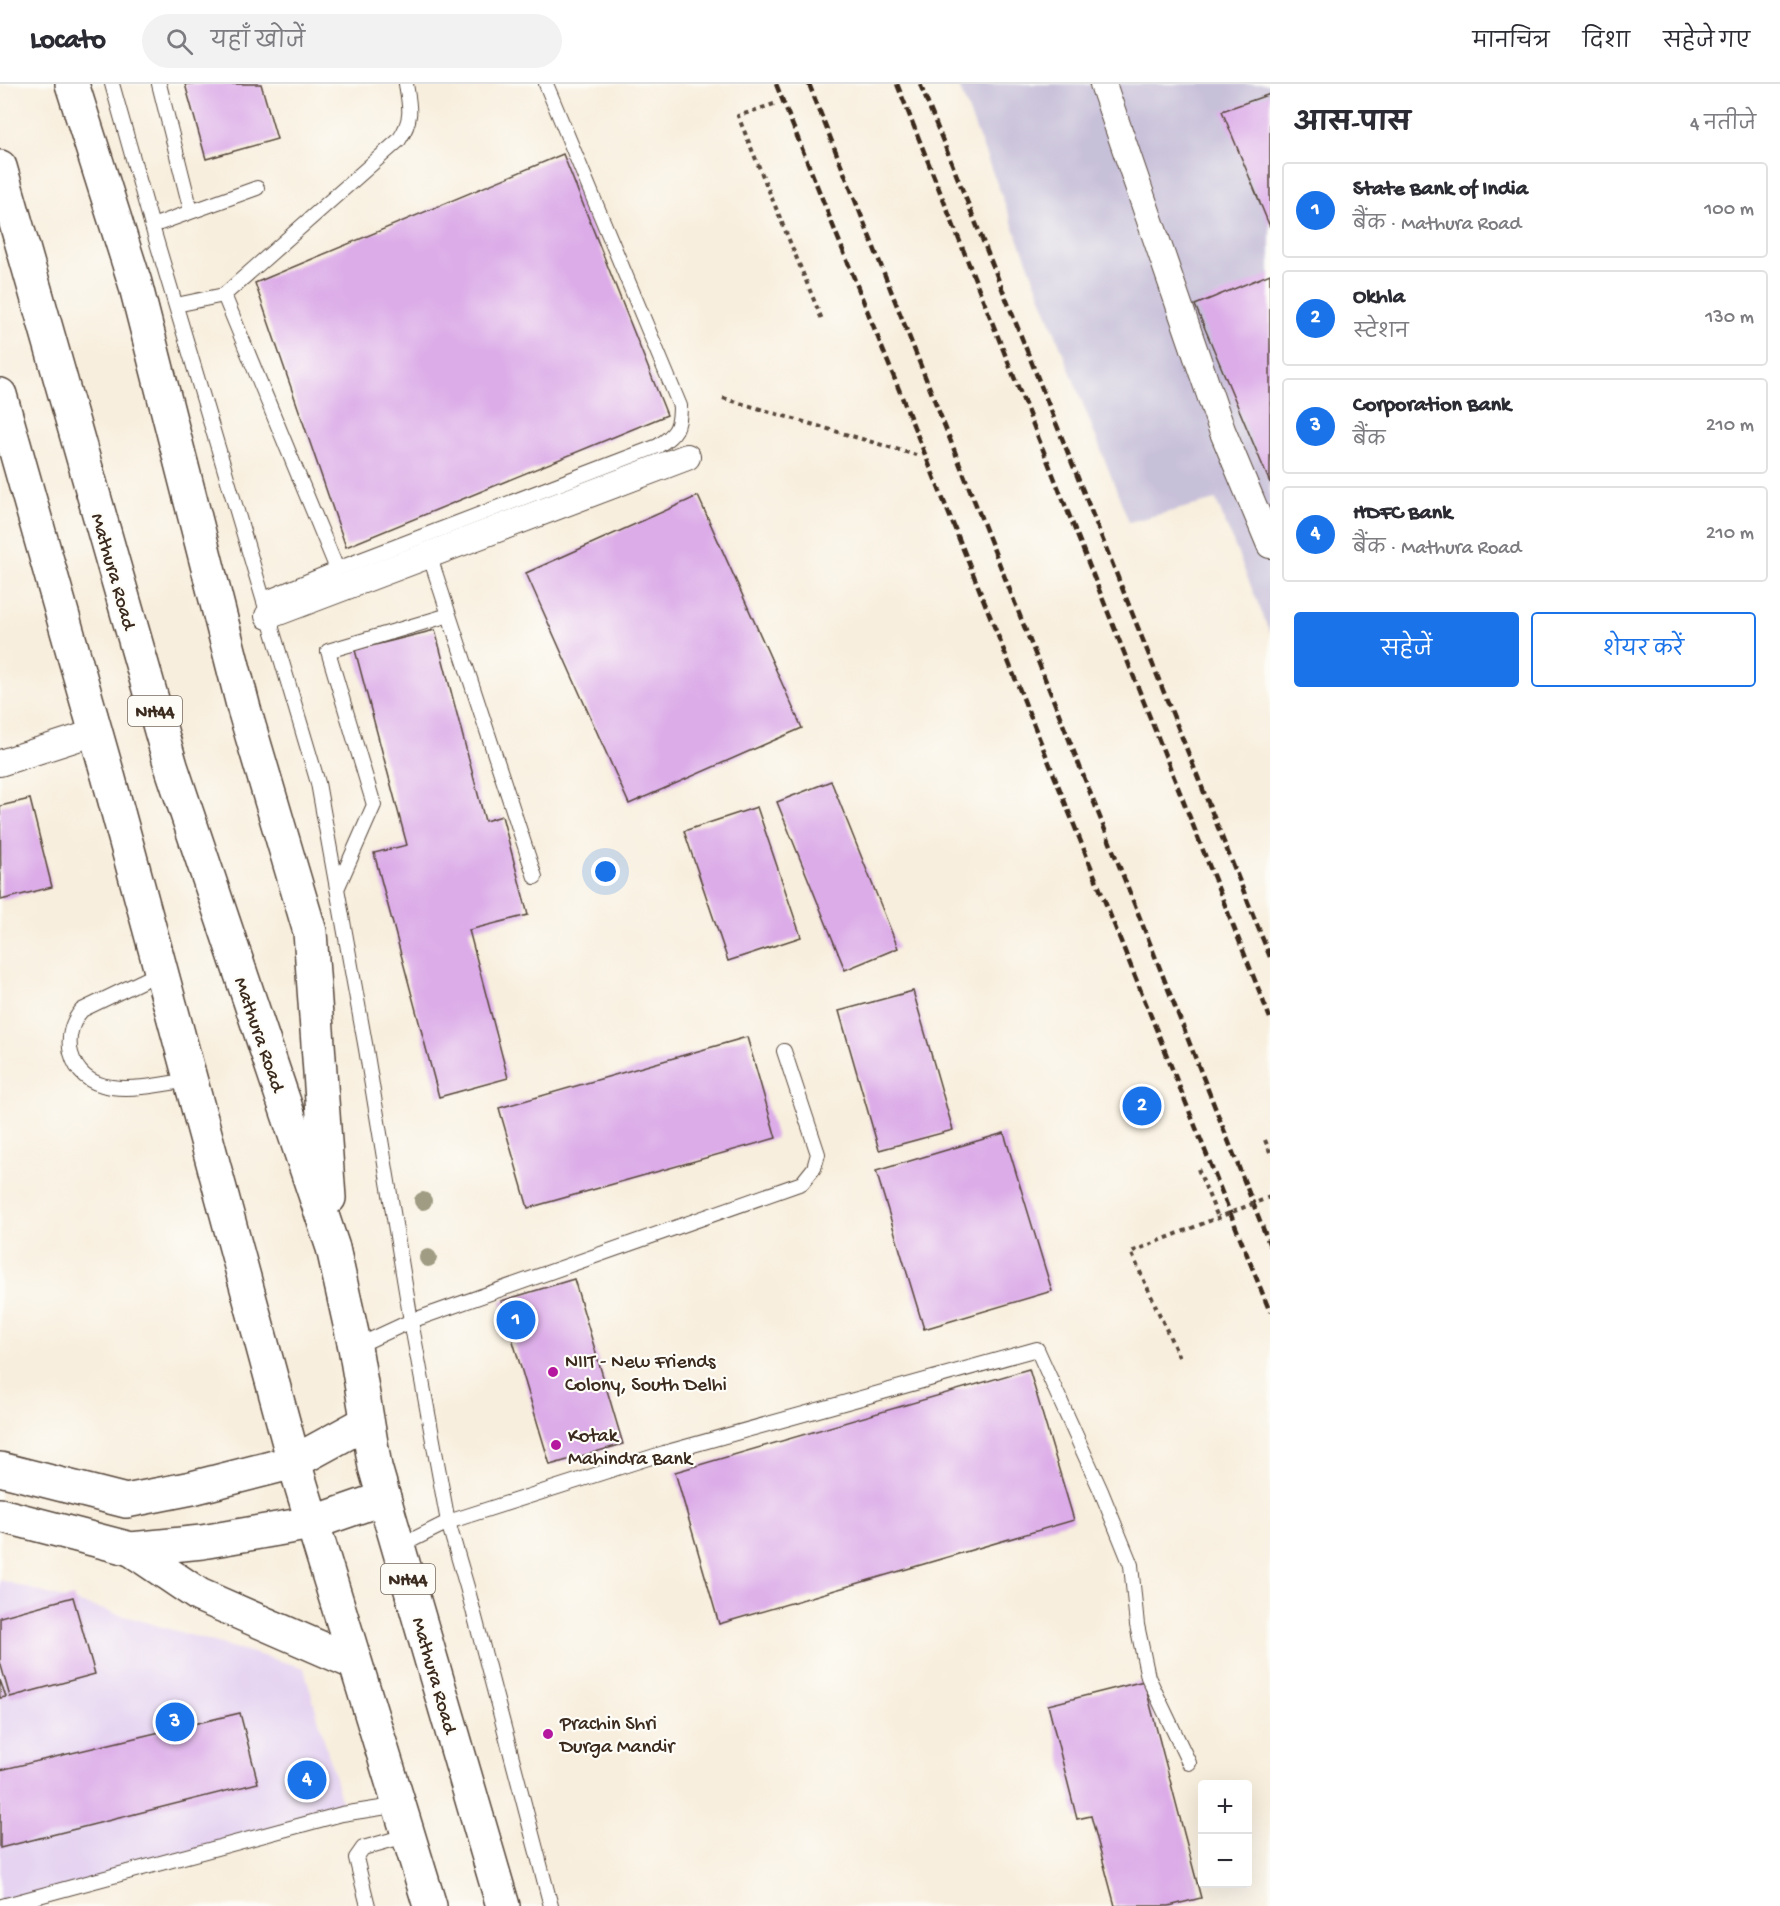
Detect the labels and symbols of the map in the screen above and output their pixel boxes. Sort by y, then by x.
street label: Mathura Road [84,511,140,635]
road number: NH44 [128,696,182,726]
your location [591,857,620,886]
street label: Mathura Road [227,975,289,1098]
pin: 2 [1122,1084,1162,1128]
pin: 1 [496,1298,536,1342]
place label: NIIT - New Friends Colony, South Delhi [565,1352,727,1398]
marker: NIIT - New Friends Colony, South Delhi [546,1365,560,1379]
place label: Kotak Mahindra Bank [568,1426,694,1472]
marker: Kotak Mahindra Bank [549,1438,563,1452]
road number: NH44 [381,1564,435,1594]
street label: Mathura Road [405,1615,461,1739]
pin: 3 [156,1700,195,1744]
place label: Prachin Shri Durga Mandir [558,1714,676,1760]
marker: Prachin Shri Durga Mandir [541,1727,555,1741]
pin: 4 [288,1758,326,1802]

